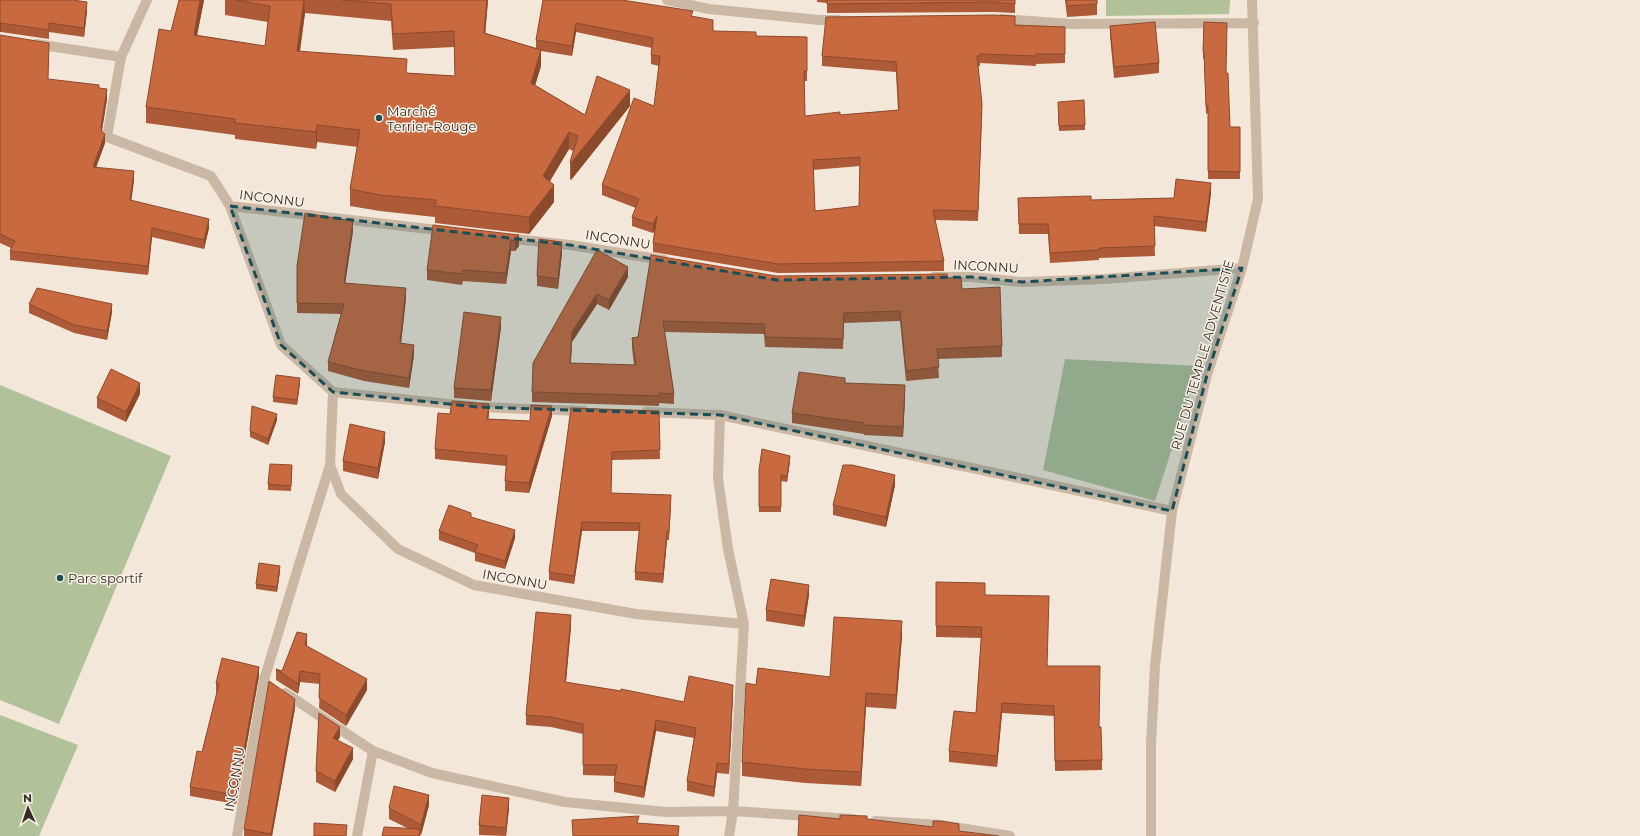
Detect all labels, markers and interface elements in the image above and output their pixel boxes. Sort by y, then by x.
place label: Marché Terrier-Rouge [387,103,476,134]
marker: Marché Terrier-Rouge [374,113,384,123]
street label: INCONNU [238,186,306,210]
street label: INCONNU [584,226,652,252]
street label: INCONNU [953,256,1019,276]
street label: RUE DU TEMPLE ADVENTISTE [1167,258,1237,452]
street label: INCONNU [481,565,549,593]
place label: Parc sportif [68,570,143,586]
marker: Parc sportif [55,573,65,583]
street label: INCONNU [220,745,248,813]
north arrow [8,788,48,828]
text: N [23,791,32,805]

